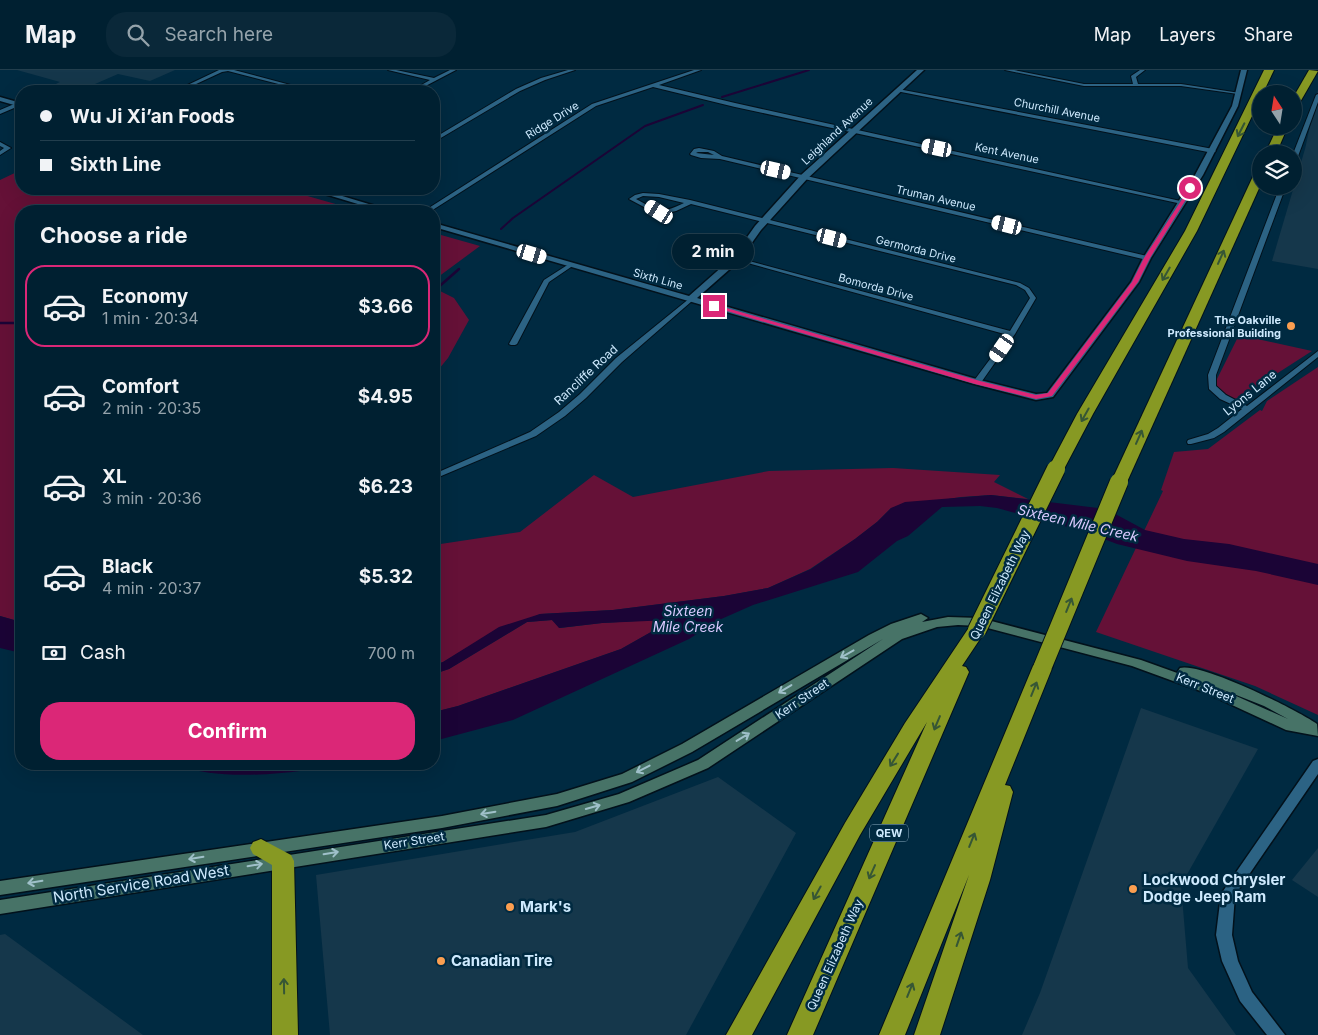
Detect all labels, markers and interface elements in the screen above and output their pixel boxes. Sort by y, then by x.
search box [106,12,456,57]
text: Map [25,20,76,49]
icon: search [124,21,152,49]
text: Search here [164,23,273,46]
text: Map [1094,24,1131,45]
text: Layers [1159,24,1216,45]
text: Share [1244,24,1293,45]
north arrow [1252,85,1302,135]
map controls [1252,85,1302,195]
street label: Leighland Avenue [798,94,876,168]
street label: Churchill Avenue [1013,95,1101,125]
street label: Ridge Drive [523,98,581,142]
text: Wu Ji Xi’an Foods [70,105,235,128]
one-way arrow [1236,122,1245,137]
car [920,138,953,158]
street label: Kent Avenue [974,139,1040,167]
button: layers [1252,145,1302,195]
text: Sixth Line [70,153,161,176]
car [759,159,792,181]
route start [1179,177,1201,199]
street label: Truman Avenue [895,182,977,214]
car [642,198,675,226]
car [990,214,1023,236]
text: Choose a ride [40,222,188,248]
car [815,227,848,249]
street label: Germorda Drive [874,232,958,266]
callout: 2 min [673,234,755,268]
text: 2 min [692,241,734,261]
car [515,242,548,266]
one-way arrow [1216,250,1226,265]
street label: Sixth Line [632,265,684,293]
one-way arrow [1160,266,1170,280]
street label: Bomorda Drive [837,270,915,304]
icon: car [42,284,87,329]
text: Economy [102,285,188,308]
text: $3.66 [358,295,413,318]
route end [703,295,725,317]
text: 1 min · 20:34 [102,308,199,328]
place label: The Oakville Professional Building [1168,313,1281,340]
marker: The Oakville Professional Building [1285,320,1297,332]
car [987,331,1016,365]
street label: Rancliffe Road [551,341,621,408]
street label: Lyons Lane [1220,367,1279,419]
icon: car [42,374,87,419]
text: Comfort [102,375,179,398]
text: $4.95 [358,385,413,408]
text: 2 min · 20:35 [102,398,201,418]
one-way arrow [1079,407,1089,421]
one-way arrow [1135,430,1145,445]
icon: car [42,464,87,509]
text: XL [102,465,127,488]
text: $6.23 [358,475,413,498]
text: 3 min · 20:36 [102,488,202,508]
water label: Sixteen Mile Creek [1016,500,1141,545]
street label: Queen Elizabeth Way [966,527,1033,642]
icon: car [42,554,87,599]
text: Black [102,555,153,578]
text: $5.32 [359,565,413,588]
text: 4 min · 20:37 [102,578,201,598]
one-way arrow [1064,598,1074,613]
water label: Sixteen Mile Creek [653,602,724,635]
icon: cash [40,639,68,667]
text: Cash [80,641,126,664]
text: 700 m [367,643,415,663]
one-way arrow [840,649,854,659]
street label: Kerr Street [1174,669,1236,706]
street label: Kerr Street [772,675,831,722]
one-way arrow [1030,682,1039,698]
one-way arrow [779,685,793,695]
button: Confirm [40,702,415,760]
one-way arrow [931,715,941,730]
one-way arrow [736,731,750,741]
one-way arrow [889,752,899,766]
one-way arrow [636,765,651,775]
one-way arrow [585,802,601,812]
one-way arrow [480,809,496,819]
road number: QEW [870,824,908,841]
street label: Kerr Street [383,828,445,853]
one-way arrow [968,833,978,848]
one-way arrow [323,848,339,858]
one-way arrow [188,853,204,863]
street label: North Service Road West [52,860,230,907]
one-way arrow [247,860,263,870]
one-way arrow [867,864,876,879]
place label: Lockwood Chrysler Dodge Jeep Ram [1143,870,1285,906]
one-way arrow [27,878,43,888]
marker: Lockwood Chrysler Dodge Jeep Ram [1127,883,1139,895]
one-way arrow [812,885,822,900]
place label: Mark's [520,897,571,916]
street label: Queen Elizabeth Way [803,897,866,1013]
marker: Mark's [504,901,516,913]
one-way arrow [955,932,964,947]
place label: Canadian Tire [451,951,553,970]
marker: Canadian Tire [435,955,447,967]
one-way arrow [280,979,289,995]
one-way arrow [906,983,916,998]

